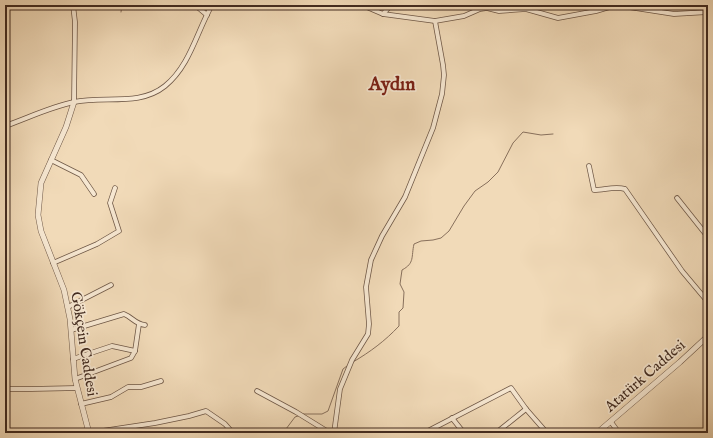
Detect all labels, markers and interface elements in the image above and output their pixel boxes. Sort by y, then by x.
district label: Aydın [368,73,415,97]
street label: Gökçein Caddesi [66,290,102,398]
street label: Atatürk Caddesi [600,336,689,417]

